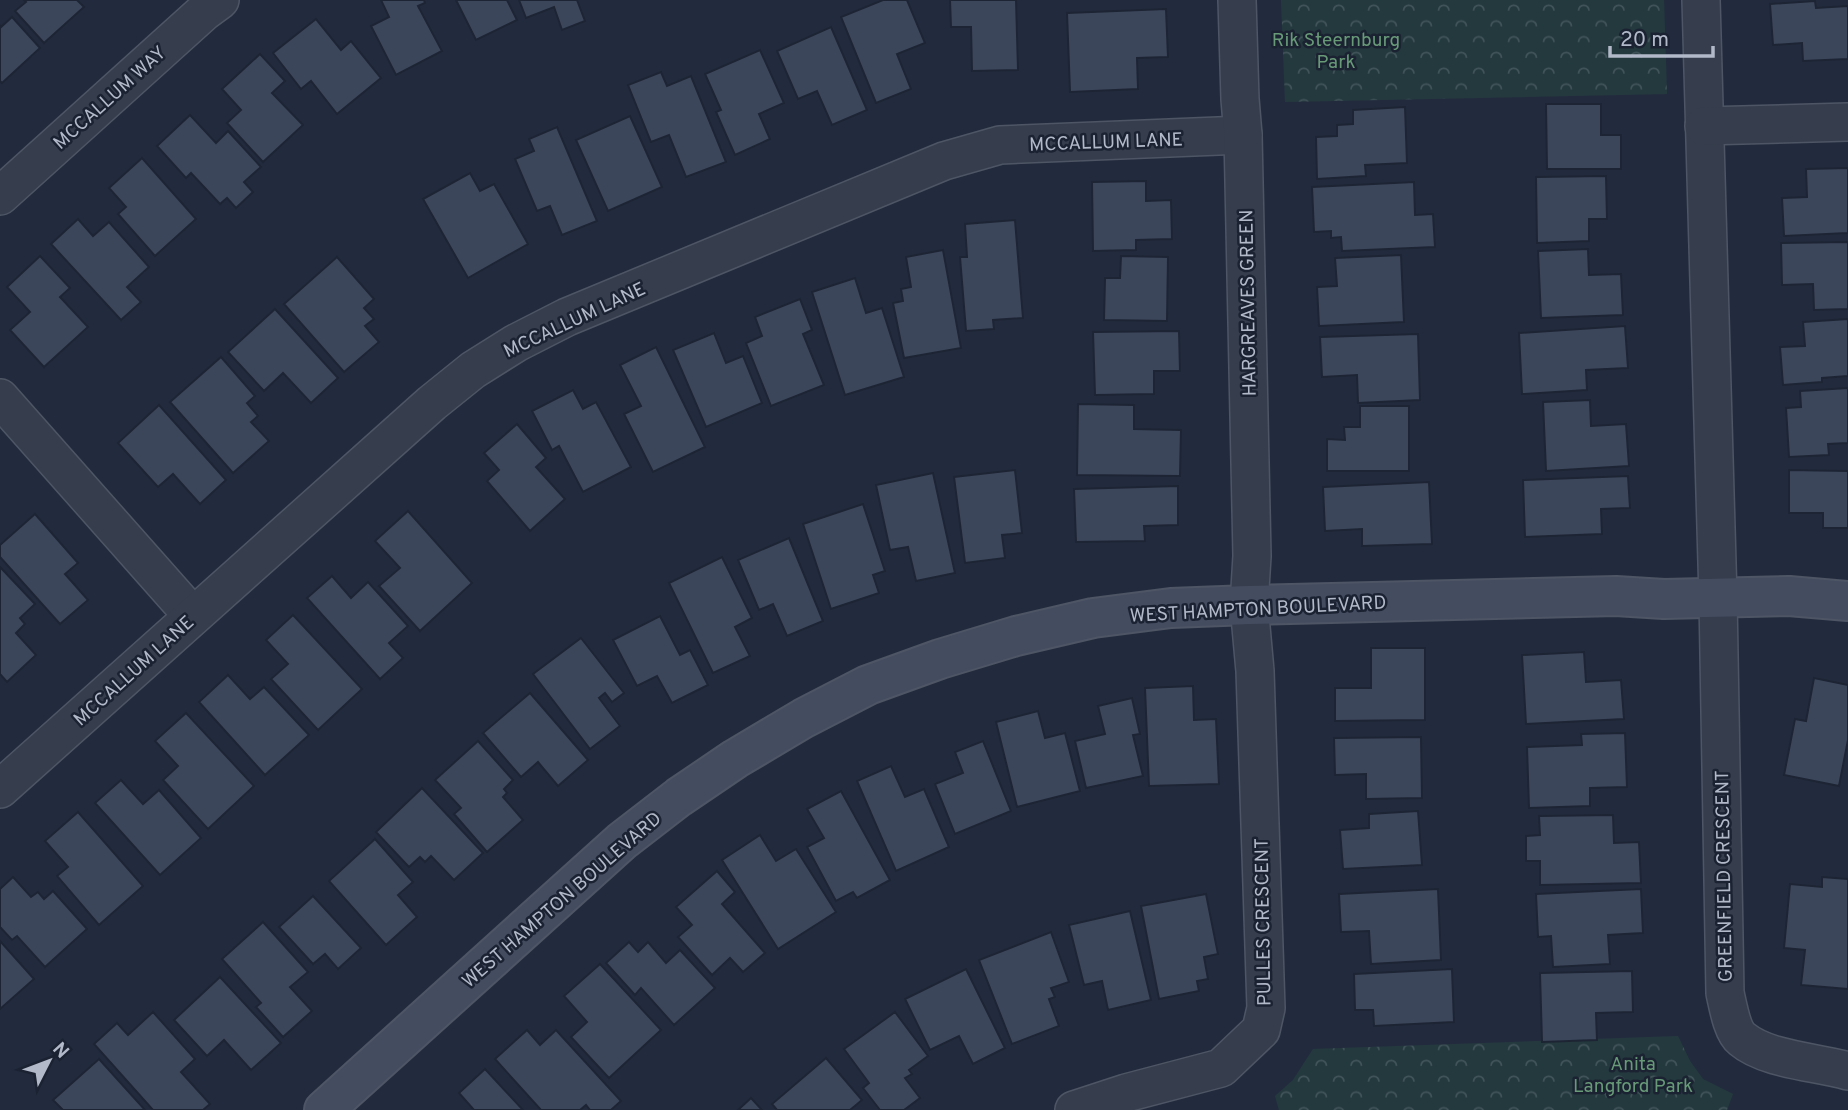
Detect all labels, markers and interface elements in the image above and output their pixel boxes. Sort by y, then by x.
scale bar [1610,14,1713,58]
text: 20 m [1620,27,1669,54]
park label: Rik Steernburg Park [1272,29,1400,75]
street label: MCCALLUM WAY [49,41,172,156]
street label: MCCALLUM LANE [1029,128,1183,158]
street label: HARGREAVES GREEN [1235,209,1263,397]
street label: MCCALLUM LANE [500,277,650,364]
street label: WEST HAMPTON BOULEVARD [1129,591,1387,629]
street label: MCCALLUM LANE [69,611,200,732]
street label: GREENFIELD CRESCENT [1711,770,1739,982]
street label: WEST HAMPTON BOULEVARD [457,807,667,994]
street label: PULLES CRESCENT [1251,838,1277,1006]
north arrow [14,1026,84,1096]
text: N [47,1038,74,1064]
park label: Anita Langford Park [1573,1053,1693,1099]

